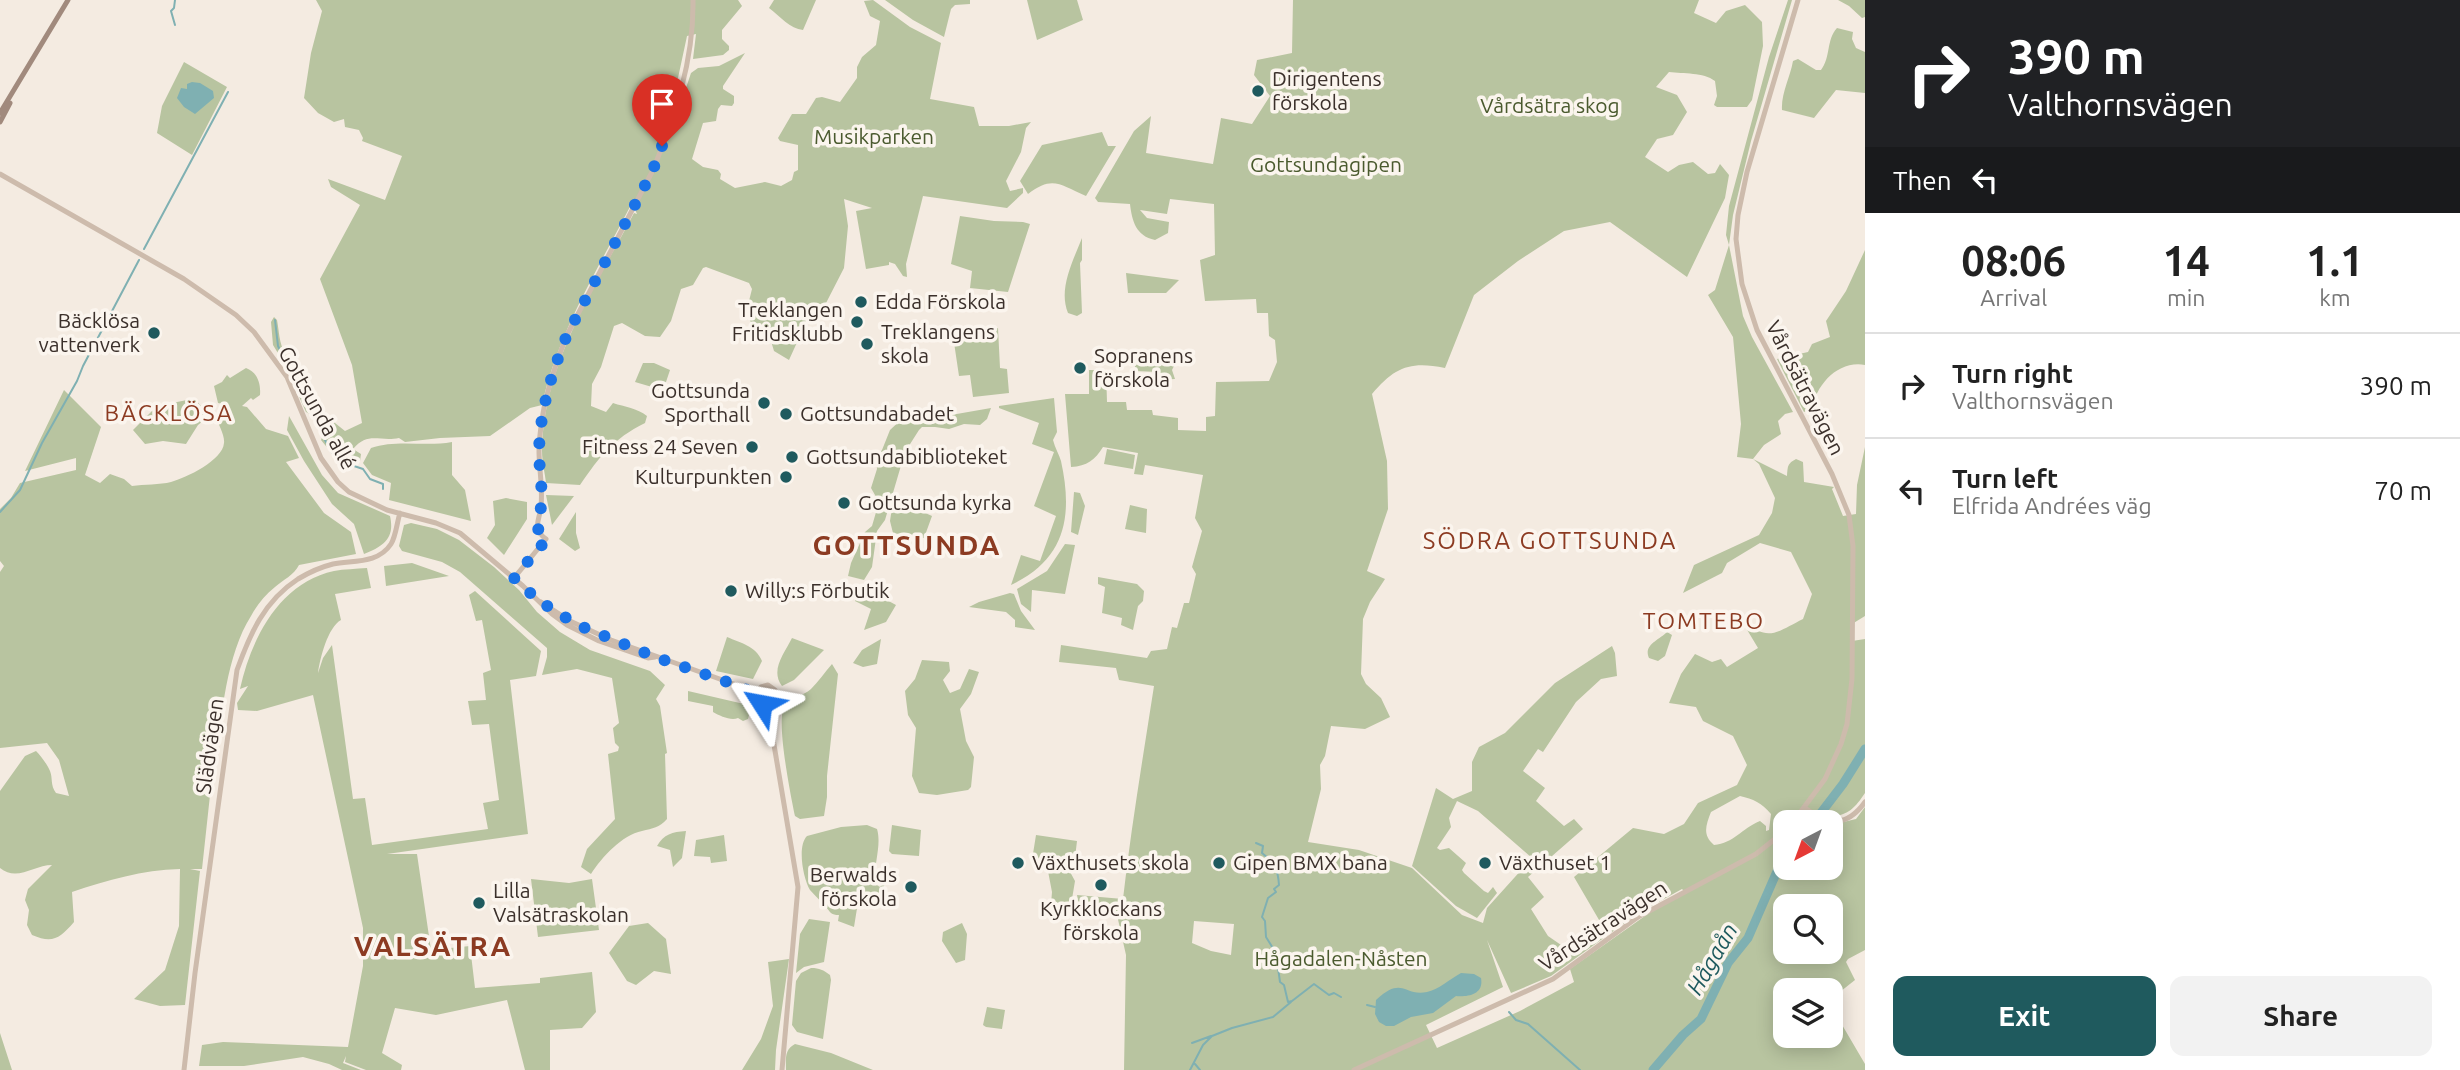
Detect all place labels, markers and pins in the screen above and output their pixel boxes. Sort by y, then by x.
place label: Dirigentens förskola [1272,66,1382,114]
pin [632,74,692,146]
marker: Dirigentens förskola [1250,83,1266,99]
place label: Edda Förskola [875,289,1006,313]
marker: Edda Förskola [853,294,869,310]
place label: Treklangen Fritidsklubb [732,297,843,345]
place label: Bäcklösa vattenverk [39,308,140,356]
marker: Treklangen Fritidsklubb [849,314,865,330]
place label: Treklangens skola [881,319,995,367]
marker: Bäcklösa vattenverk [146,325,162,341]
marker: Treklangens skola [859,336,875,352]
place label: Sopranens förskola [1094,343,1193,391]
marker: Sopranens förskola [1072,360,1088,376]
place label: Gottsunda Sporthall [651,378,750,426]
marker: Gottsunda Sporthall [756,395,772,411]
place label: Gottsundabadet [800,401,954,425]
marker: Gottsundabadet [778,406,794,422]
place label: Fitness 24 Seven [582,434,738,458]
marker: Fitness 24 Seven [744,439,760,455]
place label: Gottsundabiblioteket [806,444,1007,468]
marker: Gottsundabiblioteket [784,449,800,465]
place label: Kulturpunkten [635,464,772,488]
marker: Kulturpunkten [778,469,794,485]
place label: Gottsunda kyrka [858,490,1012,514]
marker: Gottsunda kyrka [836,495,852,511]
place label: Willy:s Förbutik [745,578,890,602]
marker: Willy:s Förbutik [723,583,739,599]
place label: Växthusets skola [1032,850,1189,874]
place label: Gipen BMX bana [1233,850,1388,874]
place label: Växthuset 1 [1499,850,1611,874]
marker: Växthusets skola [1010,855,1026,871]
marker: Gipen BMX bana [1211,855,1227,871]
marker: Växthuset 1 [1477,855,1493,871]
place label: Berwalds förskola [810,862,897,910]
marker: Kyrkklockans förskola [1093,877,1109,893]
place label: Lilla Valsätraskolan [493,878,629,926]
marker: Berwalds förskola [903,879,919,895]
marker: Lilla Valsätraskolan [471,895,487,911]
place label: Kyrkklockans förskola [1040,896,1162,944]

